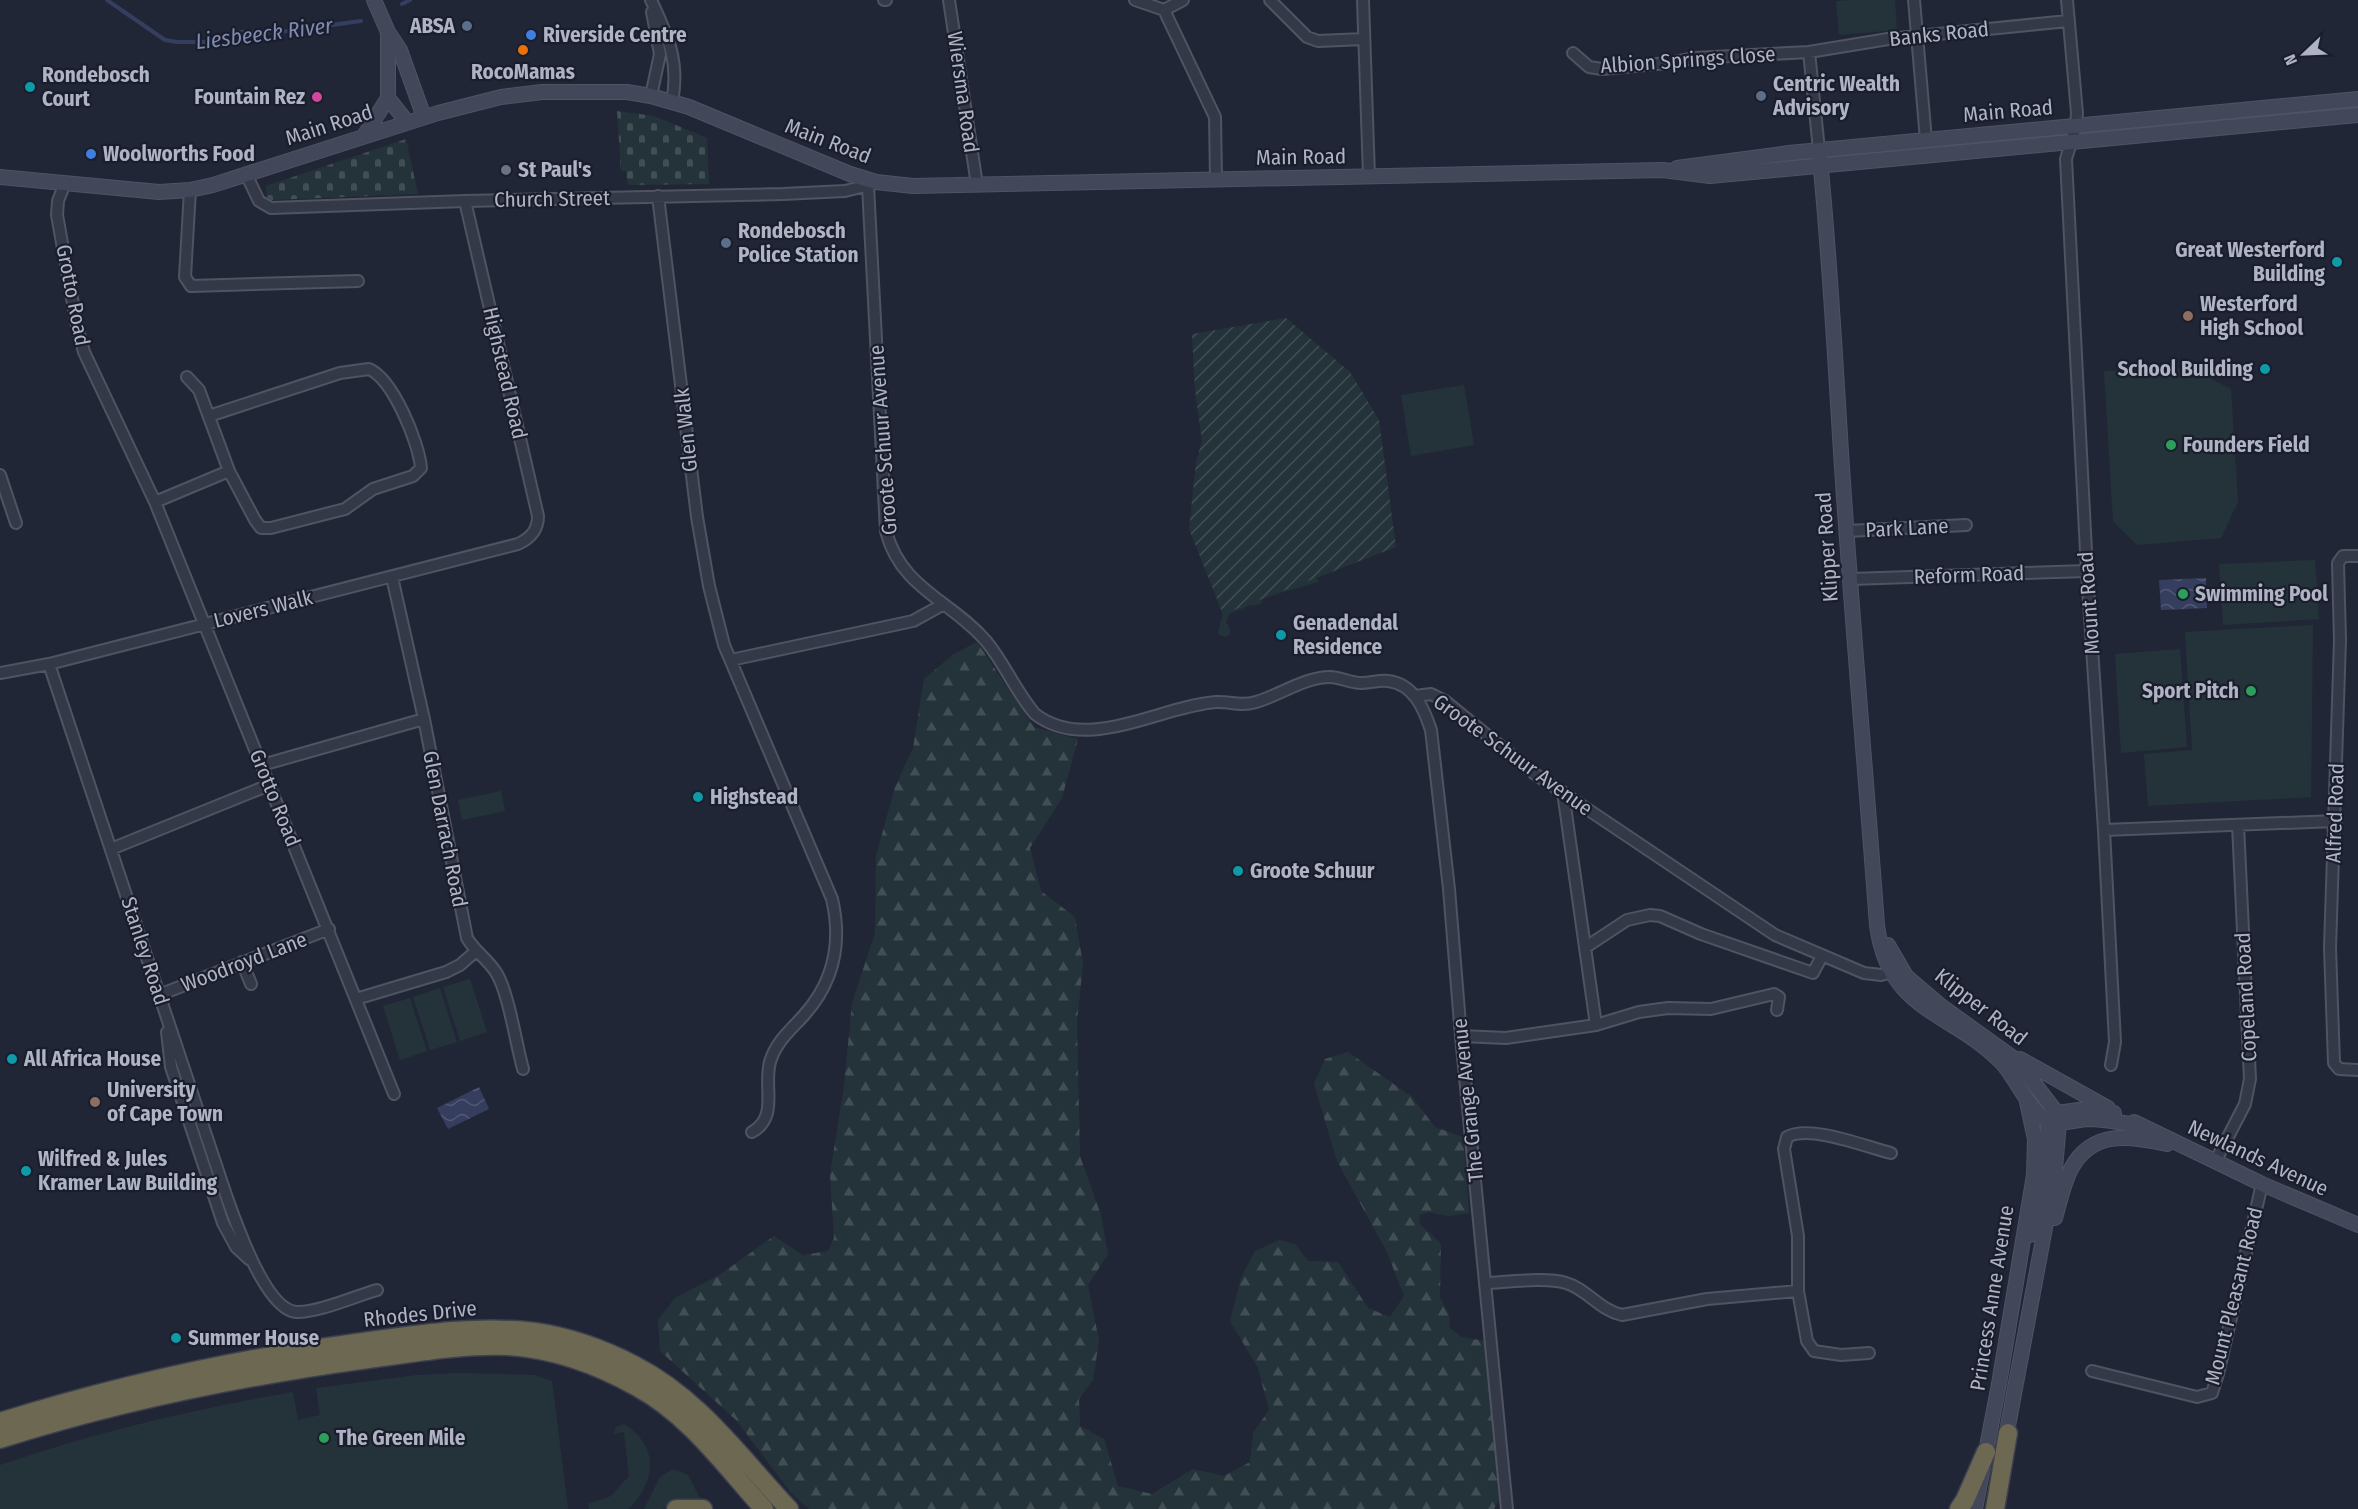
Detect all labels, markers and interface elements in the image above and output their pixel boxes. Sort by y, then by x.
water label: Liesbeeck River [194,12,335,55]
place label: ABSA [409,13,456,39]
street label: Banks Road [1888,16,1990,52]
marker: ABSA [460,19,474,33]
place label: Riverside Centre [543,22,687,48]
north arrow [2274,24,2334,84]
marker: Riverside Centre [524,28,538,42]
street label: Wiersma Road [942,30,984,154]
street label: Albion Springs Close [1600,41,1776,79]
marker: RocoMamas [516,43,530,57]
text: N [2280,52,2301,68]
place label: RocoMamas [471,59,575,85]
place label: Rondebosch Court [42,62,150,112]
place label: Centric Wealth Advisory [1772,71,1900,121]
marker: Rondebosch Court [23,80,37,94]
place label: Fountain Rez [194,84,305,110]
marker: Centric Wealth Advisory [1754,89,1768,103]
marker: Fountain Rez [310,90,324,104]
street label: Main Road [1962,94,2054,128]
street label: Main Road [282,99,376,151]
street label: Main Road [781,113,875,169]
place label: Woolworths Food [103,141,255,167]
street label: Main Road [1256,143,1346,171]
marker: Woolworths Food [84,147,98,161]
place label: St Paul's [518,157,592,183]
marker: St Paul's [499,163,513,177]
street label: Church Street [494,185,610,213]
place label: Rondebosch Police Station [738,218,859,268]
marker: Rondebosch Police Station [719,236,733,250]
place label: Great Westerford Building [2175,237,2326,287]
street label: Grotto Road [50,242,96,348]
marker: Great Westerford Building [2330,255,2344,269]
place label: Westerford High School [2200,291,2303,341]
street label: Highstead Road [477,304,533,442]
marker: Westerford High School [2181,309,2195,323]
street label: Groote Schuur Avenue [863,344,903,536]
place label: School Building [2117,356,2254,382]
marker: School Building [2258,362,2272,376]
street label: Glen Walk [669,386,703,473]
place label: Founders Field [2183,432,2310,458]
marker: Founders Field [2164,438,2178,452]
street label: Klipper Road [1810,491,1844,603]
street label: Park Lane [1865,513,1949,543]
street label: Mount Road [2072,551,2106,655]
street label: Reform Road [1913,560,2025,590]
place label: Swimming Pool [2195,581,2328,607]
street label: Lovers Walk [211,584,315,634]
marker: Swimming Pool [2176,587,2190,601]
place label: Genadendal Residence [1293,610,1398,660]
marker: Genadendal Residence [1274,628,1288,642]
place label: Sport Pitch [2142,678,2239,704]
marker: Sport Pitch [2244,684,2258,698]
street label: Groote Schuur Avenue [1428,688,1598,822]
street label: Grotto Road [244,745,306,851]
street label: Glen Darrach Road [417,749,473,909]
street label: Alfred Road [2320,763,2350,863]
place label: Highstead [710,784,798,810]
marker: Highstead [691,790,705,804]
place label: Groote Schuur [1250,858,1375,884]
marker: Groote Schuur [1231,864,1245,878]
street label: Stanley Road [115,894,175,1008]
street label: Woodroyd Lane [177,926,311,998]
street label: Copeland Road [2230,932,2262,1062]
street label: Klipper Road [1929,963,2033,1051]
street label: The Grange Avenue [1446,1017,1490,1183]
place label: All Africa House [23,1046,161,1072]
marker: All Africa House [5,1052,19,1066]
place label: University of Cape Town [107,1077,223,1127]
marker: University of Cape Town [88,1095,102,1109]
street label: Newlands Avenue [2184,1114,2332,1202]
place label: Wilfred & Jules Kramer Law Building [38,1146,218,1196]
marker: Wilfred & Jules Kramer Law Building [19,1164,33,1178]
street label: Princess Anne Avenue [1964,1203,2020,1393]
street label: Mount Pleasant Road [2199,1205,2269,1387]
street label: Rhodes Drive [362,1295,478,1333]
place label: Summer House [188,1325,319,1351]
marker: Summer House [169,1331,183,1345]
place label: The Green Mile [336,1425,466,1451]
marker: The Green Mile [317,1431,331,1445]

